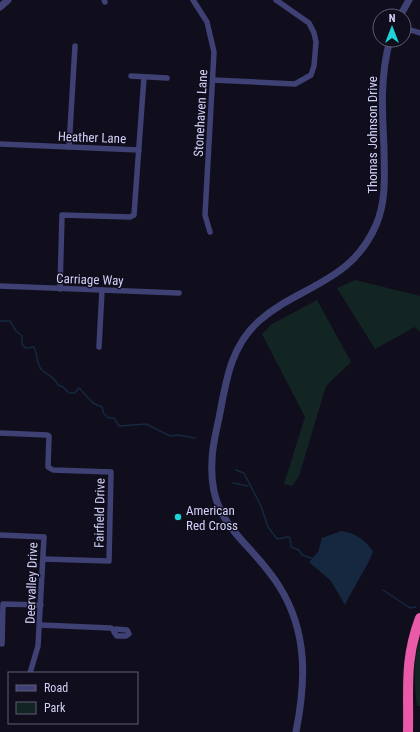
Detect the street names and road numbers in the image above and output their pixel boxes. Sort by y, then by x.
street label: Stonehaven Lane [191,69,210,157]
street label: Thomas Johnson Drive [365,76,380,194]
street label: Heather Lane [58,129,126,146]
street label: Carriage Way [56,271,125,288]
street label: Fairfield Drive [91,478,108,548]
street label: Deervalley Drive [23,542,40,624]

